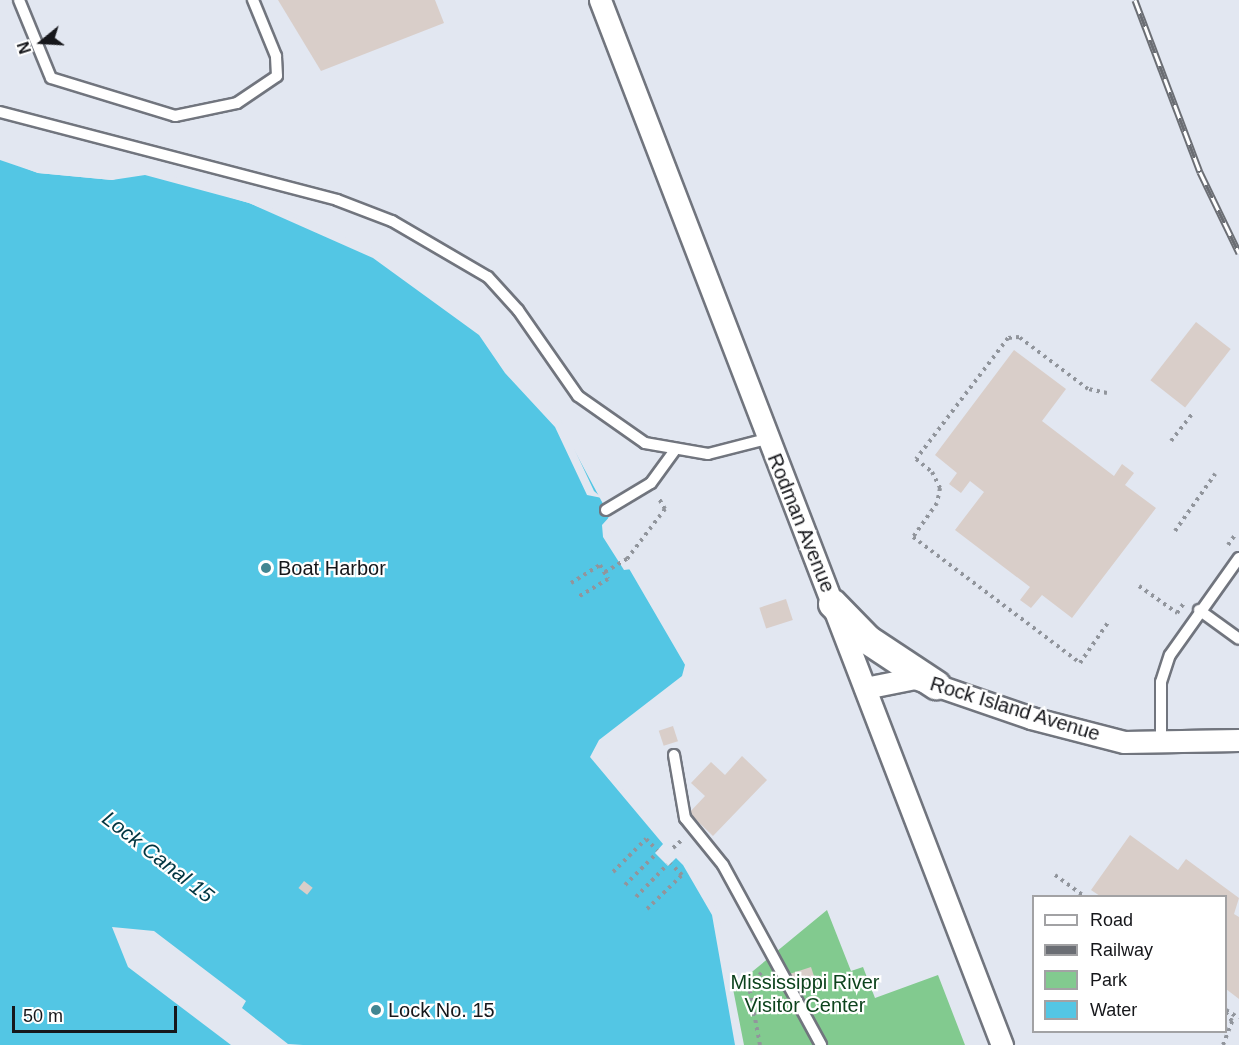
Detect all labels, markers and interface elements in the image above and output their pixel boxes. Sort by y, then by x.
north arrow [12,12,72,72]
text: N [15,40,34,56]
street label: Rodman Avenue [762,450,840,596]
place label: Boat Harbor [278,556,386,580]
marker: Boat Harbor [259,561,273,575]
street label: Rock Island Avenue [927,672,1103,746]
water label: Lock Canal 15 [97,806,219,908]
legend [1032,895,1227,1033]
text: Road [1090,910,1133,930]
text: Railway [1090,940,1153,960]
text: Park [1090,970,1127,990]
park label: Mississippi River Visitor Center [731,971,879,1018]
scale bar [15,994,180,1032]
place label: Lock No. 15 [388,998,495,1022]
text: Water [1090,1000,1137,1020]
marker: Lock No. 15 [369,1003,383,1017]
text: 50 m [23,1006,63,1026]

